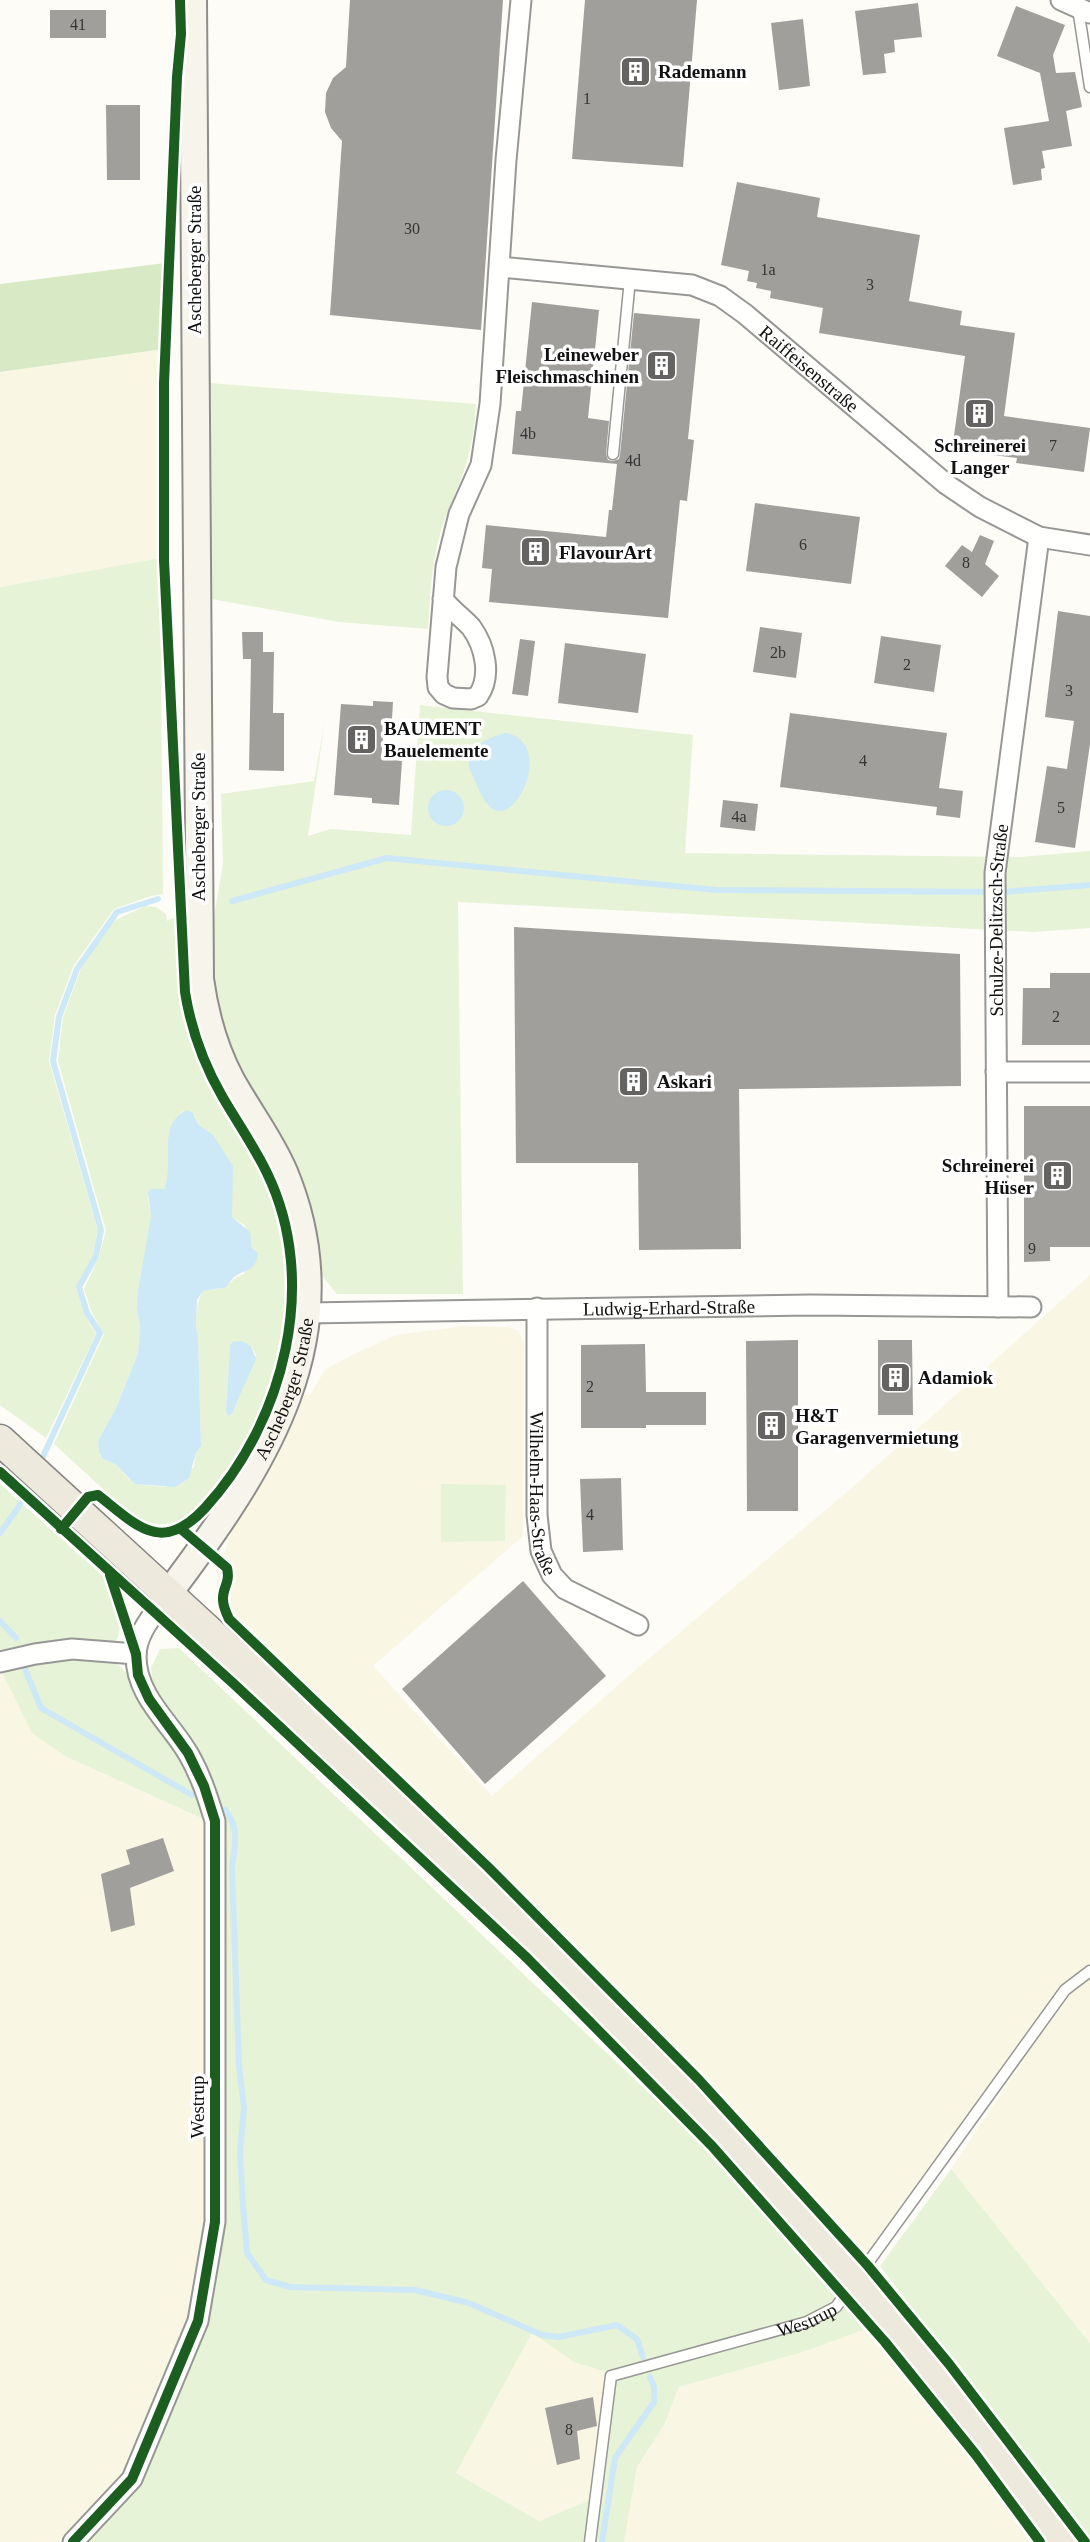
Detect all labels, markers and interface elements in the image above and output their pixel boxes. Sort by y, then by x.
house number: 41 [70,16,86,33]
building icon: Rademann [618,54,652,88]
place label: Rademann [658,61,747,82]
house number: 1 [583,90,591,107]
street label: Ascheberger Straße [184,186,205,334]
house number: 30 [404,220,420,237]
house number: 1a [760,261,776,278]
house number: 3 [866,276,874,293]
street label: Raiffeisenstraße [755,321,863,417]
place label: Leineweber Fleischmaschinen [495,344,640,387]
building icon: Leineweber Fleischmaschinen [645,348,679,382]
building icon: Schreinerei Langer [963,397,997,431]
house number: 4b [520,425,536,442]
place label: Schreinerei Langer [934,435,1026,478]
house number: 7 [1049,437,1057,454]
house number: 4d [625,452,641,469]
building icon: FlavourArt [519,535,553,569]
house number: 6 [799,536,807,553]
place label: FlavourArt [559,542,653,563]
house number: 8 [962,554,970,571]
house number: 2b [770,644,786,661]
house number: 2 [903,656,911,673]
house number: 3 [1065,682,1073,699]
place label: BAUMENT Bauelemente [384,718,488,761]
building icon: BAUMENT Bauelemente [344,722,378,756]
house number: 4 [859,752,867,769]
street label: Ascheberger Straße [188,753,209,901]
house number: 5 [1057,799,1065,816]
house number: 4a [731,808,747,825]
street label: Schulze-Delitzsch-Straße [985,823,1012,1017]
house number: 2 [1052,1008,1060,1025]
building icon: Askari [617,1064,651,1098]
place label: Askari [657,1071,712,1092]
place label: Schreinerei Hüser [942,1155,1035,1198]
building icon: Schreinerei Hüser [1040,1159,1074,1193]
house number: 9 [1028,1240,1036,1257]
street label: Ludwig-Erhard-Straße [583,1296,755,1320]
street label: Ascheberger Straße [250,1317,317,1463]
building icon: Adamiok [878,1360,912,1394]
place label: Adamiok [918,1367,993,1388]
house number: 2 [586,1378,594,1395]
place label: H&T Garagenvermietung [795,1405,959,1448]
building icon: H&T Garagenvermietung [755,1409,789,1443]
street label: Wilhelm-Haas-Straße [526,1412,561,1579]
house number: 4 [586,1506,594,1523]
street label: Westrup [187,2076,208,2138]
street label: Westrup [774,2299,840,2341]
house number: 8 [565,2421,573,2438]

